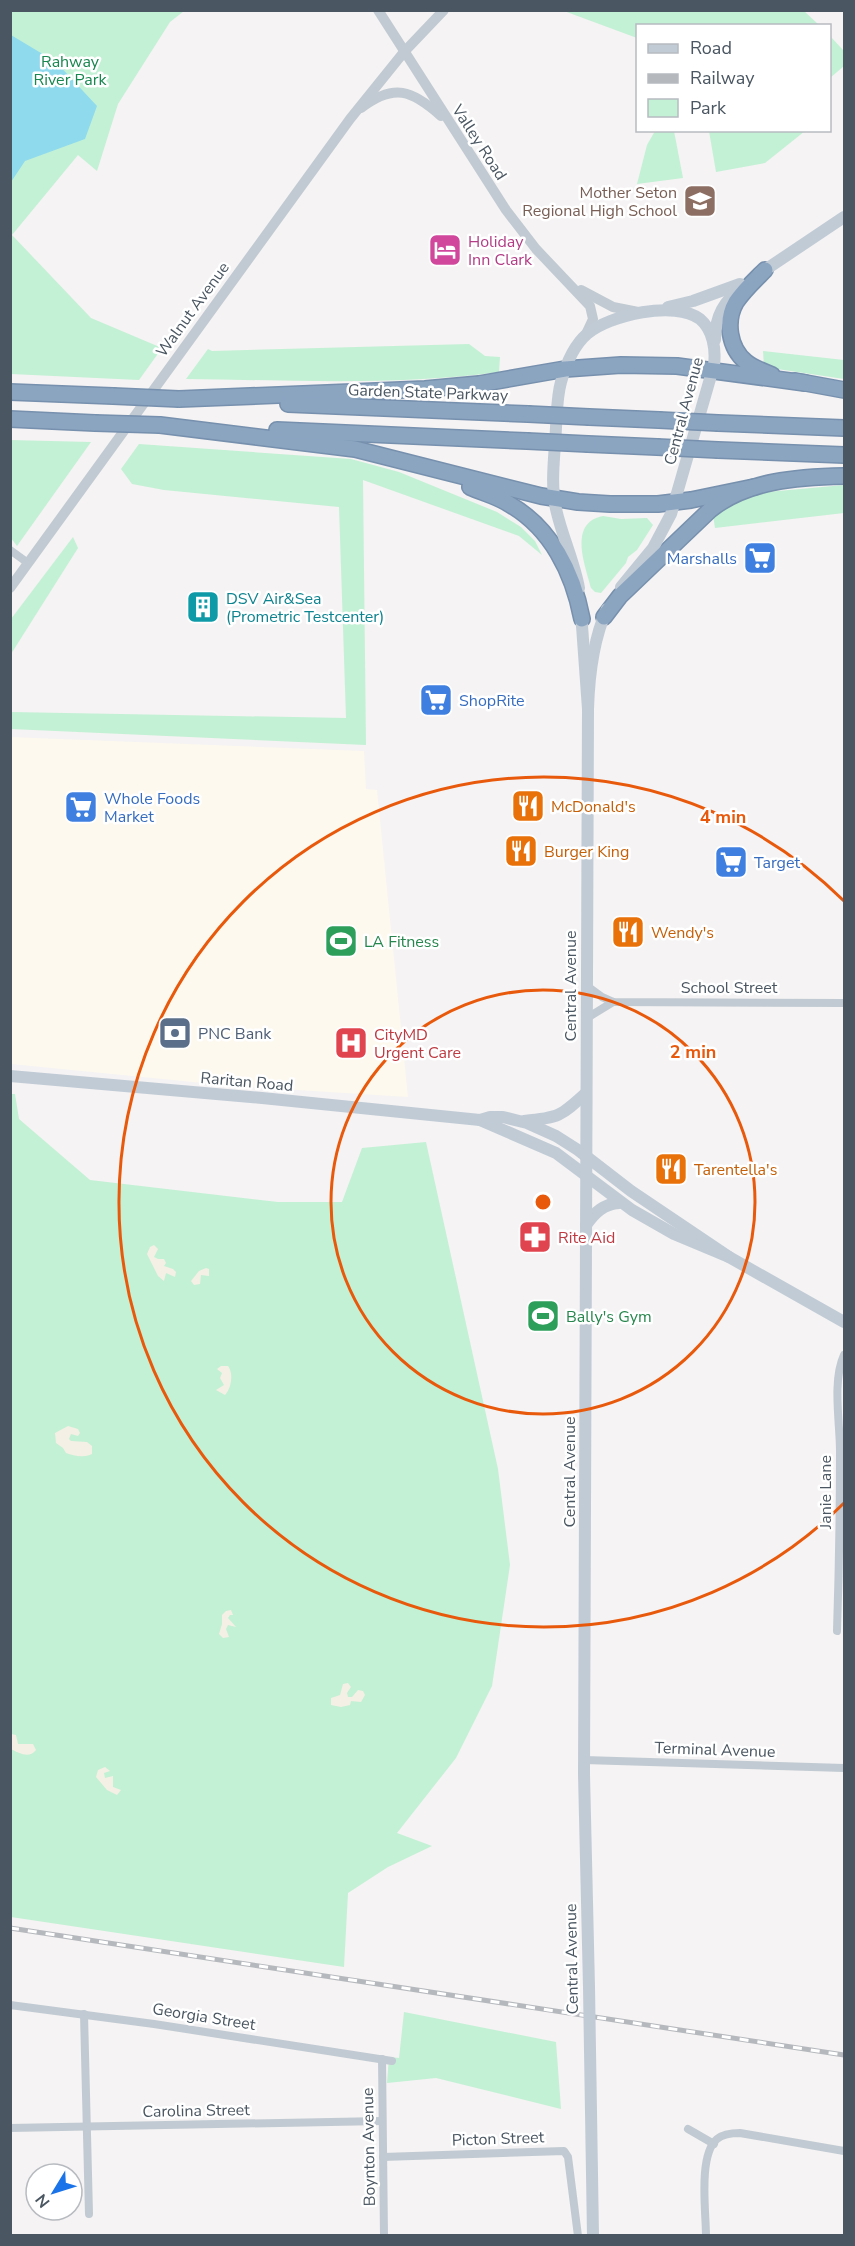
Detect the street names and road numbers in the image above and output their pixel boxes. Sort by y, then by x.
street label: Valley Road [446,100,512,185]
street label: Walnut Avenue [151,258,235,361]
street label: Central Avenue [659,355,709,468]
street label: Garden State Parkway [347,379,509,407]
street label: Central Avenue [560,931,582,1041]
street label: School Street [681,977,778,999]
street label: Raritan Road [200,1067,294,1097]
street label: Central Avenue [559,1417,581,1527]
street label: Janie Lane [815,1455,837,1530]
street label: Terminal Avenue [654,1737,776,1763]
street label: Central Avenue [560,1903,584,2015]
street label: Georgia Street [151,1998,257,2036]
street label: Boynton Avenue [357,2087,381,2207]
street label: Carolina Street [142,2099,250,2123]
street label: Picton Street [451,2126,545,2152]

